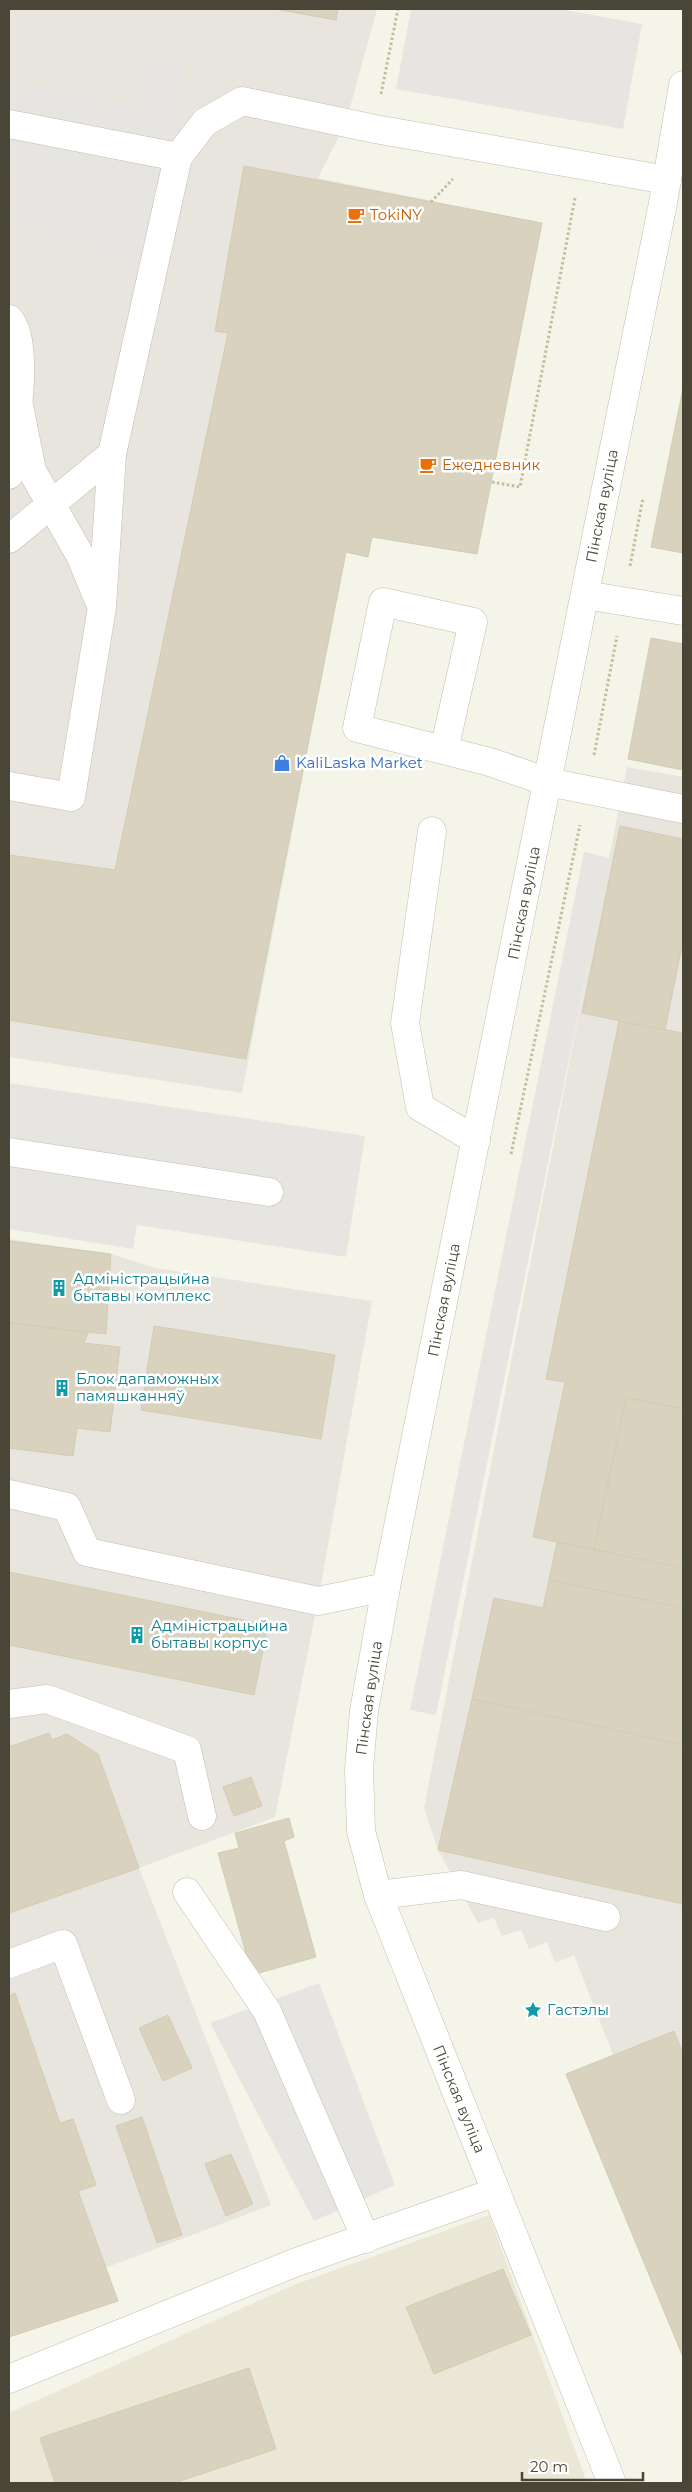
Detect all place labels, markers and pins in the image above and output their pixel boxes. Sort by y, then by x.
cafe icon: TokiNY [346,205,366,225]
place label: TokiNY [370,205,422,224]
cafe icon: Ежедневник [418,455,438,475]
place label: Ежедневник [442,455,541,474]
shop icon: KaliLaska Market [272,753,292,773]
place label: KaliLaska Market [296,753,423,772]
place label: Адміністрацыйна бытавы комплекс [73,1269,211,1305]
building icon: Адміністрацыйна бытавы комплекс [49,1278,69,1298]
place label: Блок дапаможных памяшканняў [76,1369,219,1405]
building icon: Блок дапаможных памяшканняў [52,1378,72,1398]
place label: Адміністрацыйна бытавы корпус [151,1616,288,1652]
building icon: Адміністрацыйна бытавы корпус [127,1625,147,1645]
place icon: Гастэлы [523,2000,543,2020]
place label: Гастэлы [547,2000,609,2019]

